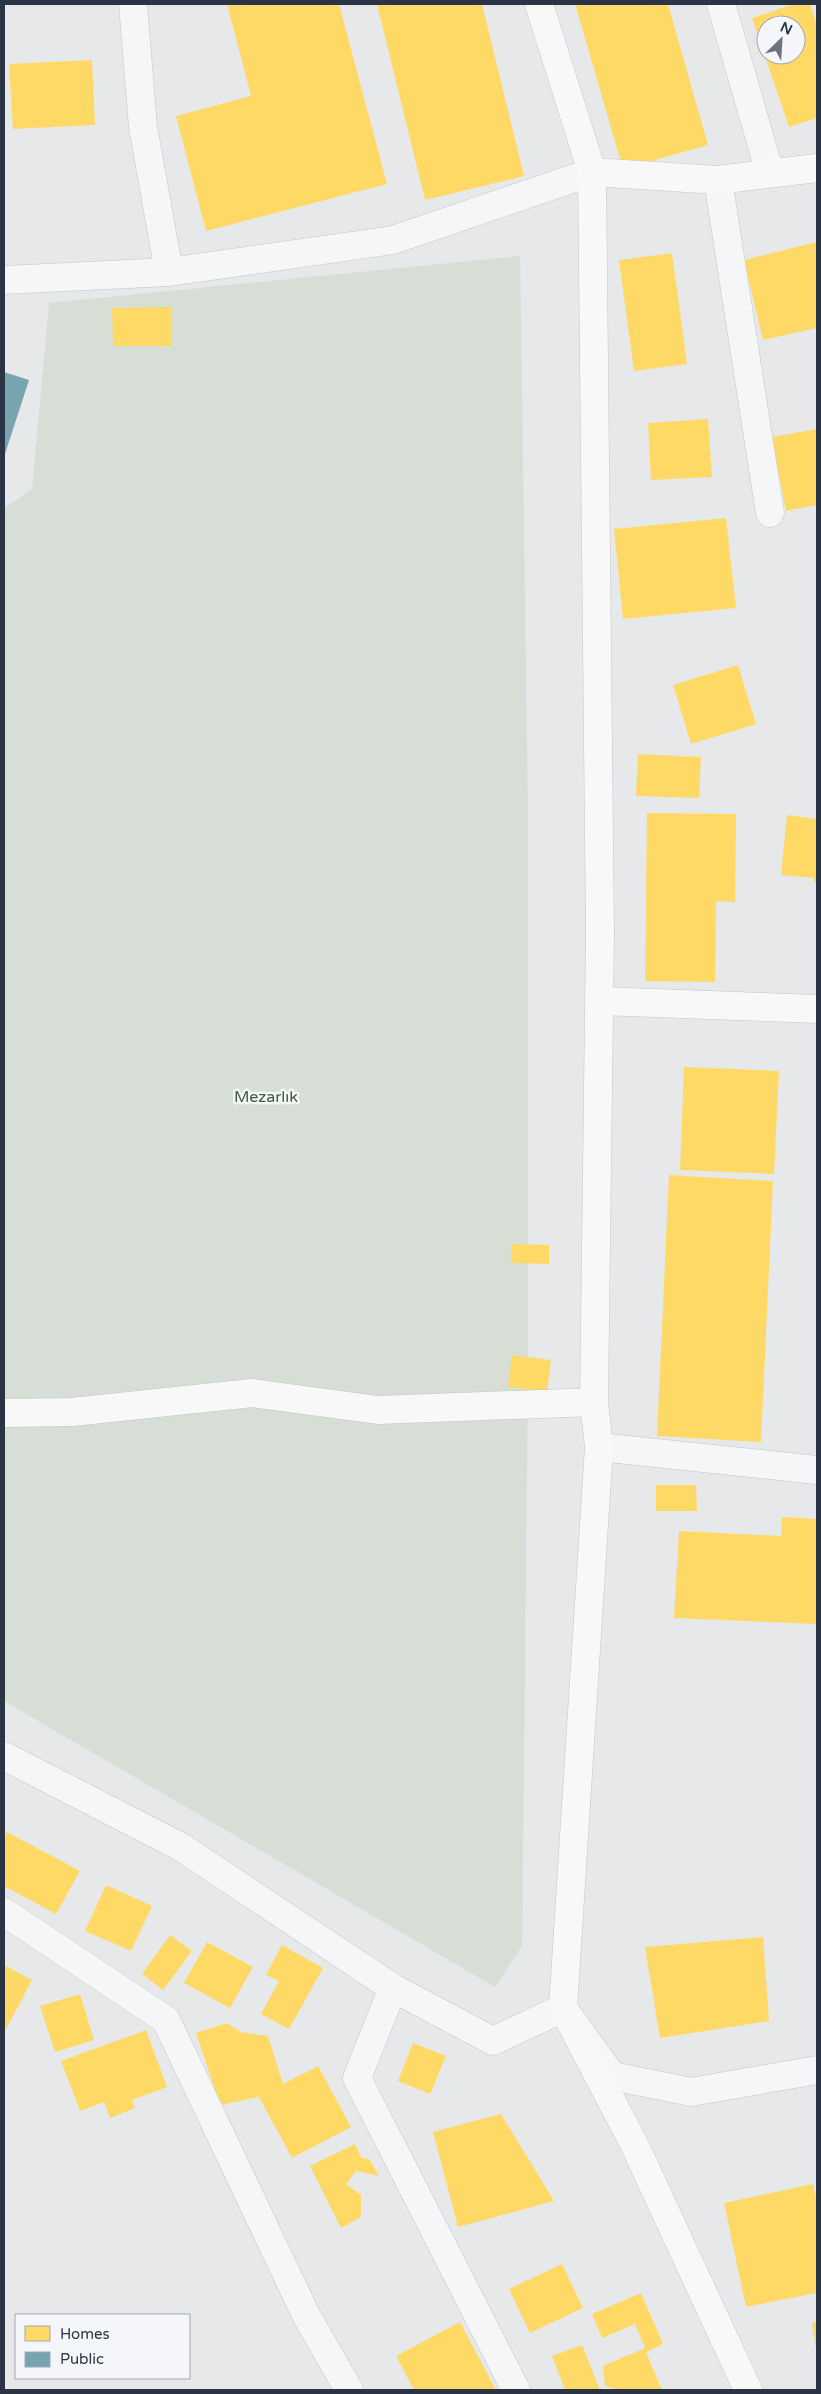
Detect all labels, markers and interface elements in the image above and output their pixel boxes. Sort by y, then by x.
north arrow [756,15,806,65]
text: N [778,19,795,39]
park label: Mezarlık [234,1087,298,1107]
legend [15,2314,190,2379]
text: Homes [60,2325,110,2343]
text: Public [60,2350,104,2368]

